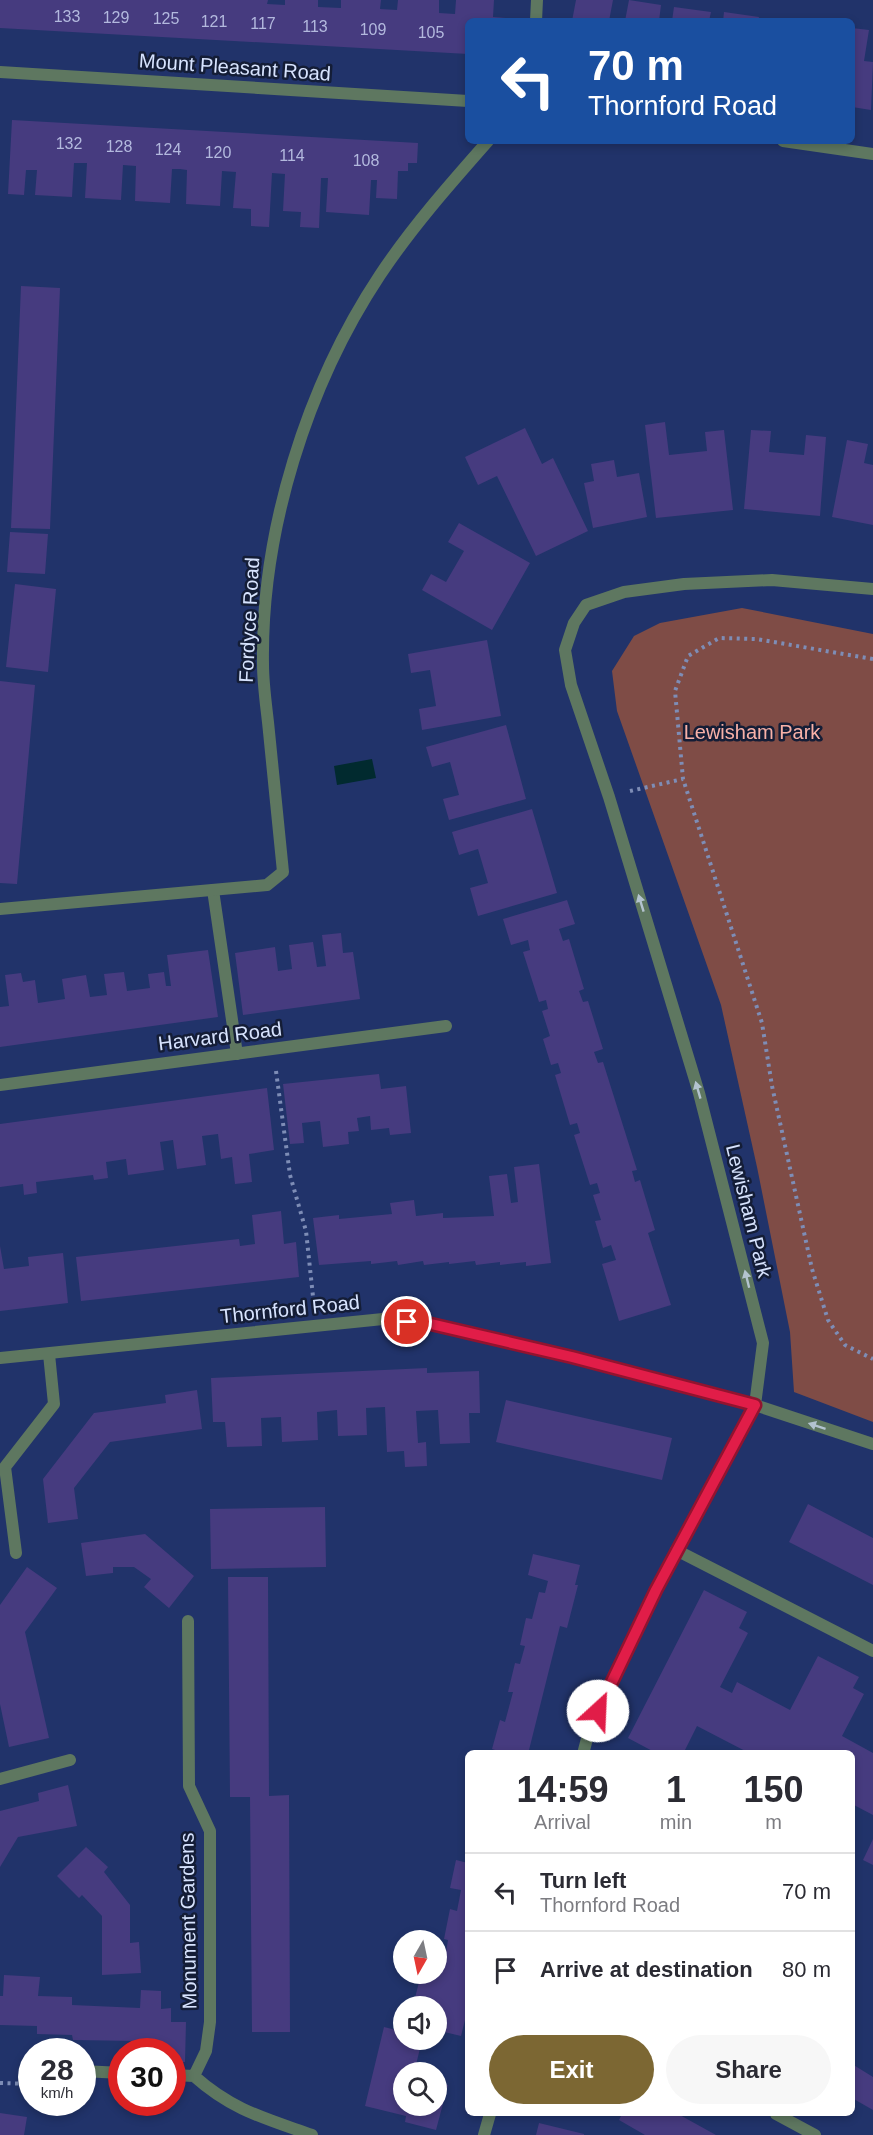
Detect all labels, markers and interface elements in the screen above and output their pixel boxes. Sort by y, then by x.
house number: 133 [54,8,80,25]
house number: 129 [103,9,129,26]
house number: 125 [153,10,179,27]
house number: 121 [201,13,227,30]
house number: 117 [250,15,276,32]
house number: 113 [302,18,328,35]
house number: 109 [360,21,386,38]
house number: 105 [418,24,444,41]
icon: left [489,42,567,120]
text: 70 m [588,42,684,89]
street label: Mount Pleasant Road [138,49,332,85]
text: Thornford Road [588,91,777,121]
house number: 132 [56,135,82,152]
house number: 128 [106,138,132,155]
house number: 124 [155,141,181,158]
house number: 120 [205,144,231,161]
house number: 114 [279,147,305,164]
house number: 108 [353,152,379,169]
street label: Fordyce Road [235,557,263,683]
park label: Lewisham Park [684,721,821,743]
one-way arrow [636,894,645,912]
street label: Harvard Road [157,1017,283,1055]
one-way arrow [693,1081,702,1099]
street label: Lewisham Park [722,1142,776,1281]
one-way arrow [741,1270,751,1288]
street label: Thornford Road [219,1291,361,1327]
pin [381,1296,432,1347]
icon: arrive [390,1305,423,1338]
one-way arrow [808,1420,826,1430]
position arrow [566,1679,630,1743]
text: 14:59 [516,1769,608,1810]
text: 1 [666,1769,686,1810]
text: 150 [743,1769,804,1810]
text: Arrival [534,1811,591,1833]
text: min [660,1811,692,1833]
text: m [765,1811,782,1833]
street label: Monument Gardens [175,1832,201,2010]
text: Turn left [540,1868,626,1893]
icon: left [489,1876,522,1909]
text: 70 m [782,1879,831,1904]
text: Thornford Road [540,1894,680,1916]
north arrow [393,1930,447,1984]
map controls [393,1930,447,2116]
icon: arrive [489,1954,522,1987]
text: Arrive at destination [540,1957,753,1982]
text: 80 m [782,1957,831,1982]
button: sound [393,1996,447,2050]
button: Exit [489,2035,654,2104]
button: Share [666,2035,831,2104]
speed limit sign: 30 [108,2038,186,2116]
text: 28 [40,2053,74,2086]
button: search [393,2062,447,2116]
text: km/h [41,2084,73,2101]

